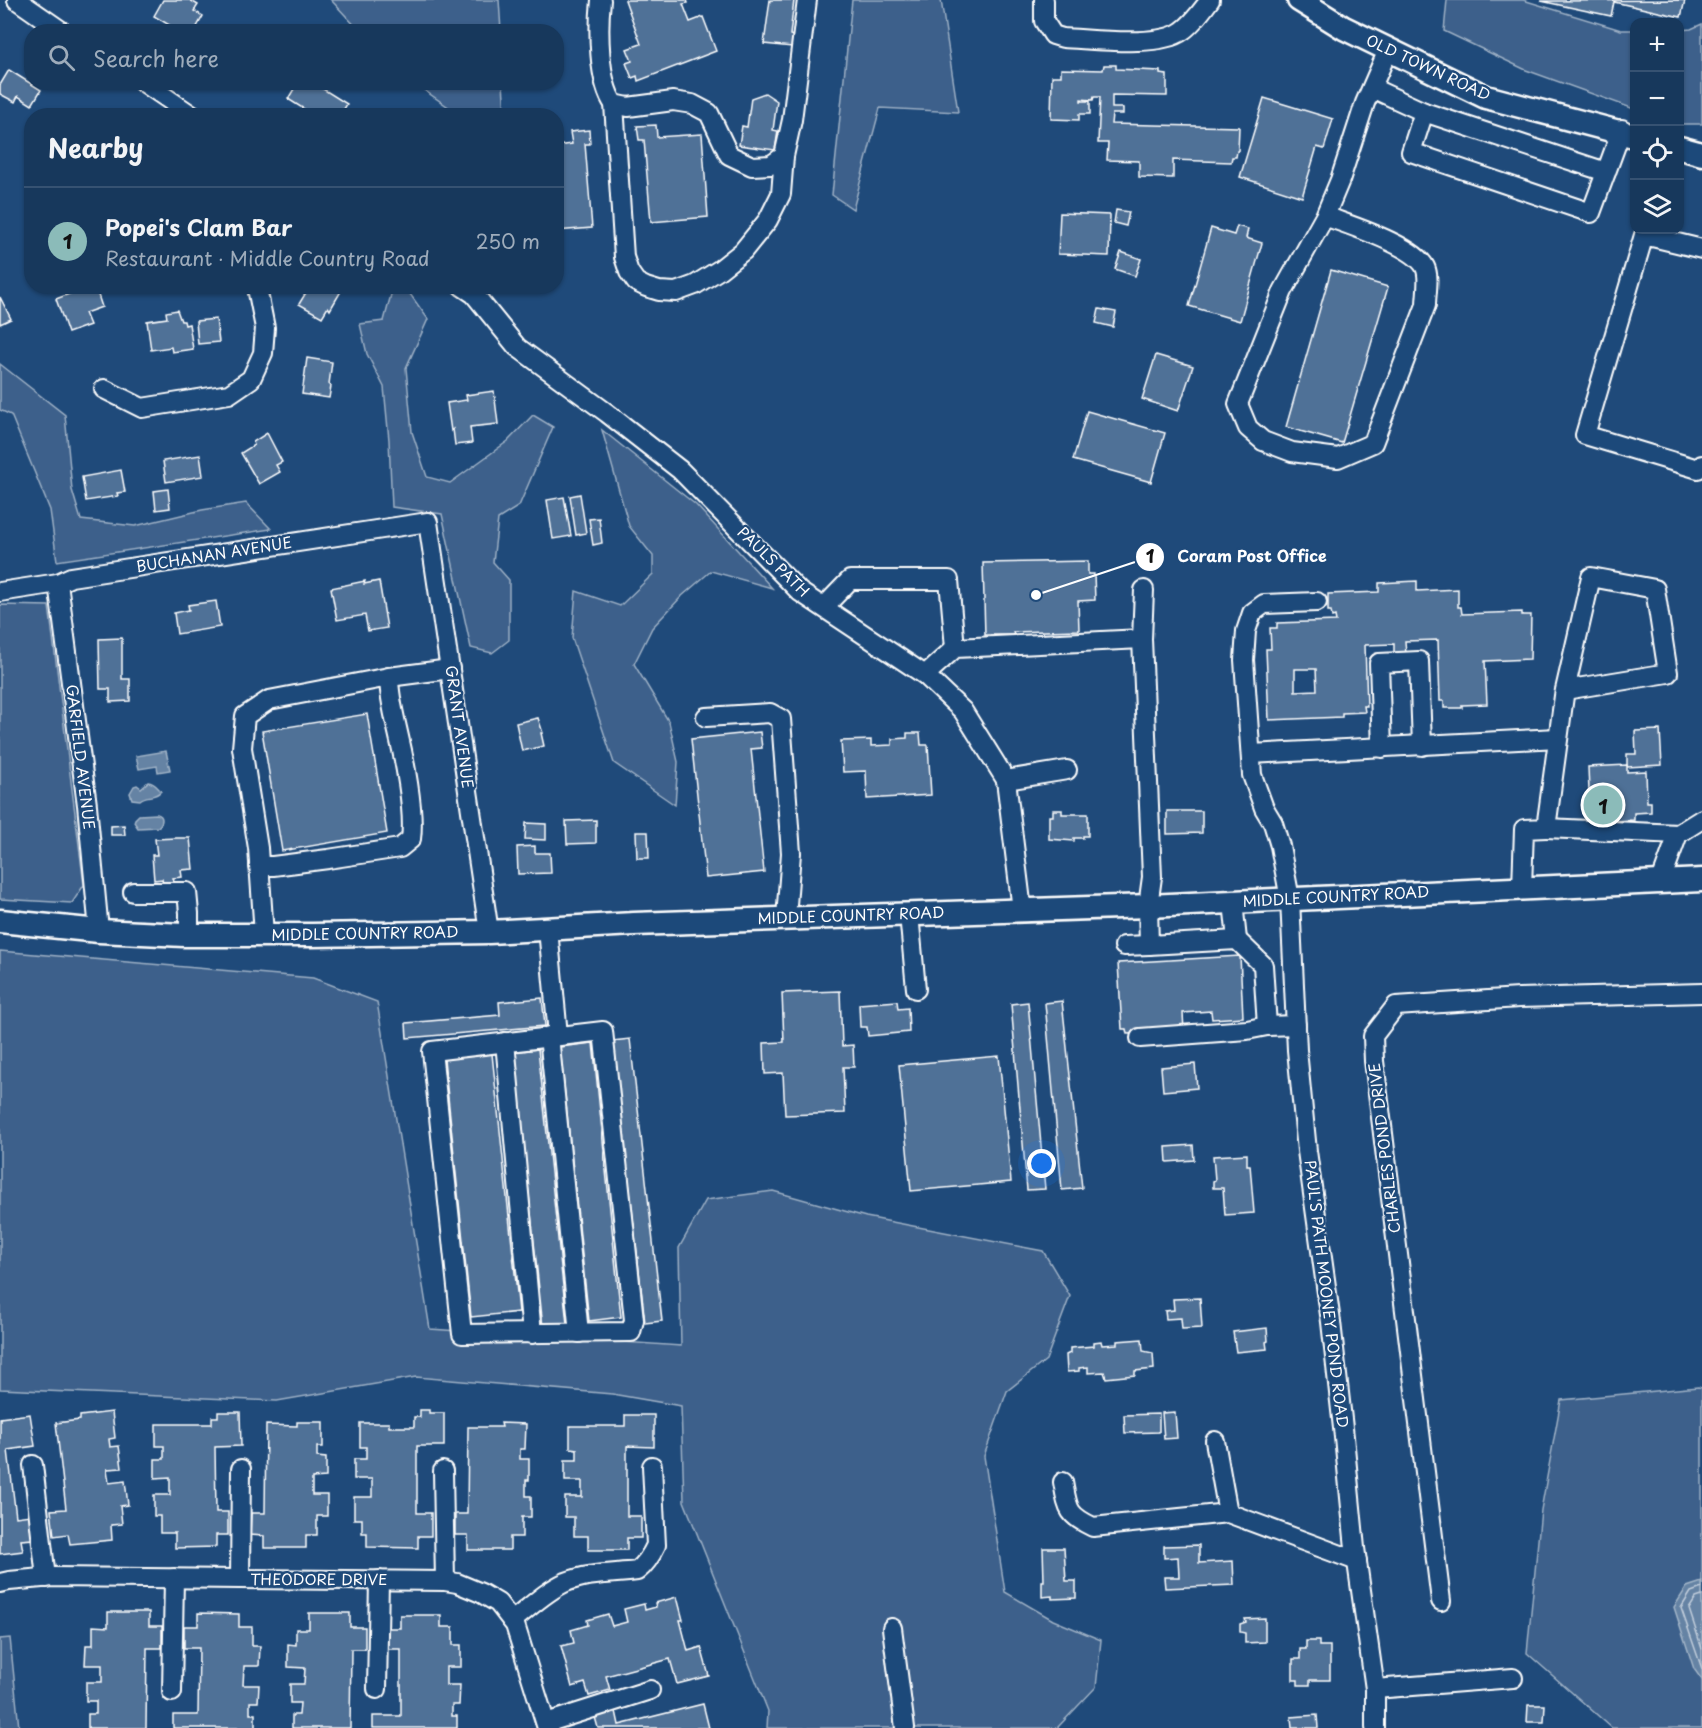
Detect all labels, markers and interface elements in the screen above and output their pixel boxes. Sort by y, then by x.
map controls [1630,18,1684,234]
button: + [1630,18,1684,72]
search box [24,24,564,90]
street label: OLD TOWN ROAD [1363,28,1495,106]
icon: search [45,41,78,74]
text: Search here [93,41,219,74]
button: − [1630,72,1684,126]
button: locate [1630,126,1684,180]
text: Nearby [48,128,143,167]
button: layers [1630,180,1684,234]
text: Popei's Clam Bar [105,210,292,243]
text: 1 [63,226,72,256]
text: 250 m [476,226,540,256]
text: Restaurant · Middle Country Road [105,243,430,273]
street label: PAULS PATH [733,520,815,601]
street label: BUCHANAN AVENUE [134,530,293,577]
callout: Coram Post Office [1135,540,1338,574]
text: 1 [1146,542,1155,569]
text: Coram Post Office [1177,543,1327,567]
street label: GRANT AVENUE [440,664,480,790]
street label: GARFIELD AVENUE [61,683,102,831]
pin: 1 [1584,782,1622,828]
street label: MIDDLE COUNTRY ROAD [1242,879,1430,912]
street label: MIDDLE COUNTRY ROAD [757,900,945,929]
street label: MIDDLE COUNTRY ROAD [271,919,459,946]
street label: CHARLES POND DRIVE [1362,1062,1405,1235]
your location [1027,1149,1056,1178]
street label: PAUL'S PATH MOONEY POND ROAD [1300,1159,1355,1429]
street label: THEODORE DRIVE [250,1567,388,1590]

